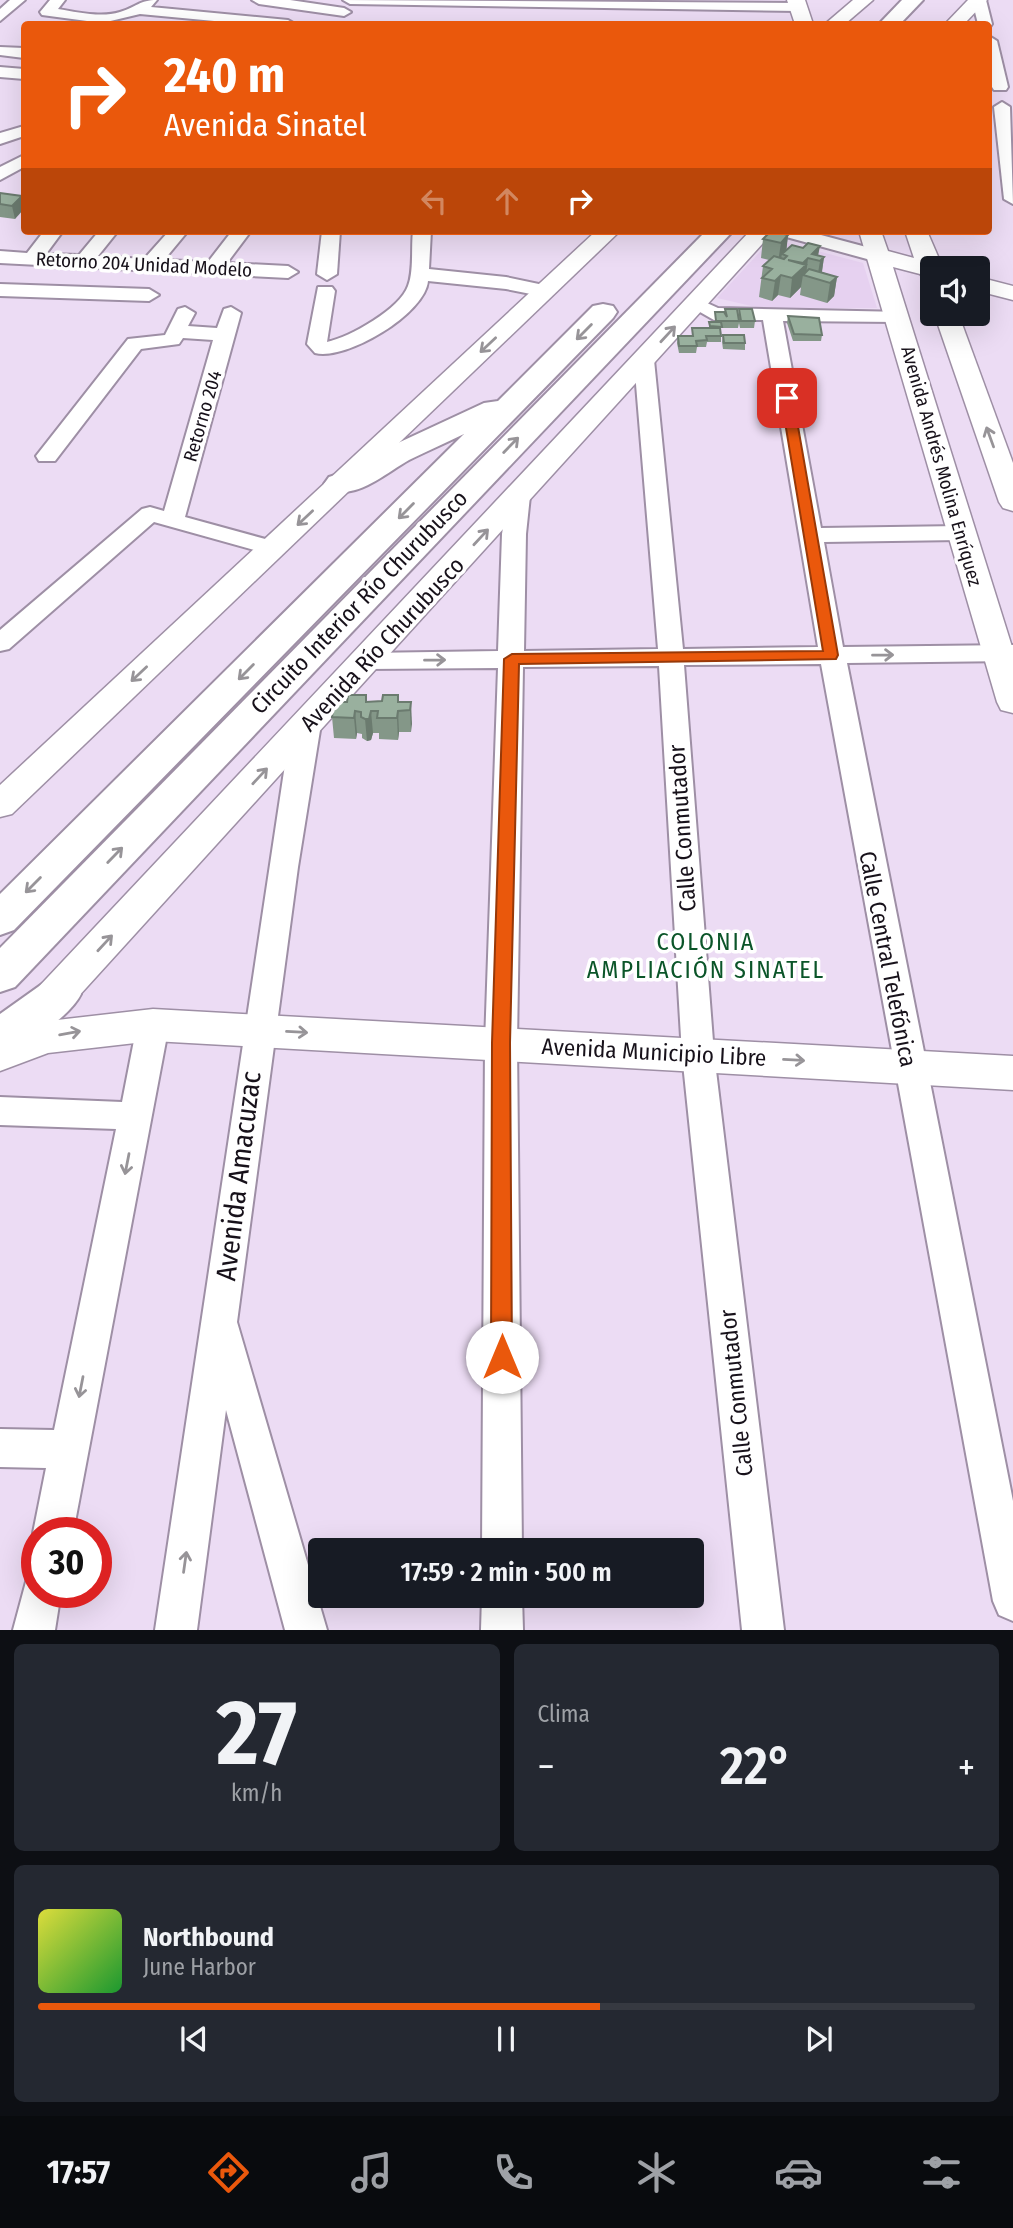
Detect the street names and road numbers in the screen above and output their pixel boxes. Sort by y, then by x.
street label: Retorno 204 Unidad Modelo [35,247,253,282]
street label: Avenida Andrés Molina Enríquez [896,343,987,589]
street label: Retorno 204 [178,368,226,464]
street label: Circuito Interior Río Churubusco [245,484,473,720]
street label: Avenida Río Churubusco [294,551,470,737]
street label: Calle Conmutador [662,743,702,913]
street label: Calle Central Telefónica [853,849,923,1069]
street label: Avenida Municipio Libre [541,1032,767,1072]
street label: Avenida Amacuzac [209,1069,268,1283]
street label: Calle Conmutador [713,1308,759,1478]

